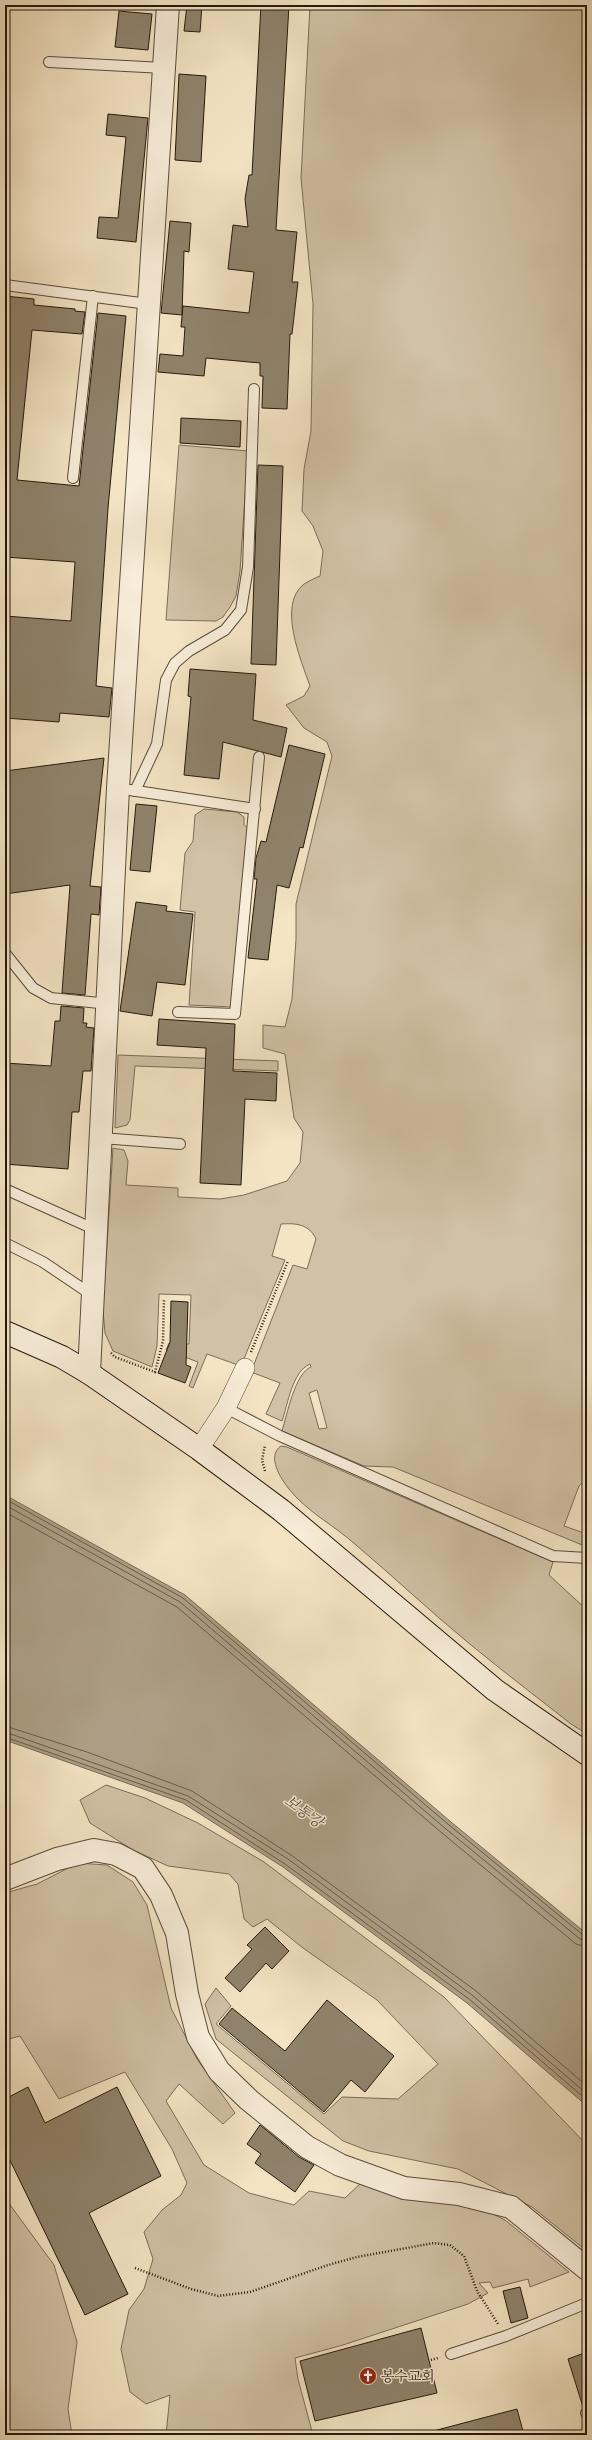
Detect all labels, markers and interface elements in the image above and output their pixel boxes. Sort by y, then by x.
water label: 보통강 [280,1790,330,1834]
church icon: 봉수교회 [358,2366,378,2386]
place label: 봉수교회 [381,2366,435,2386]

